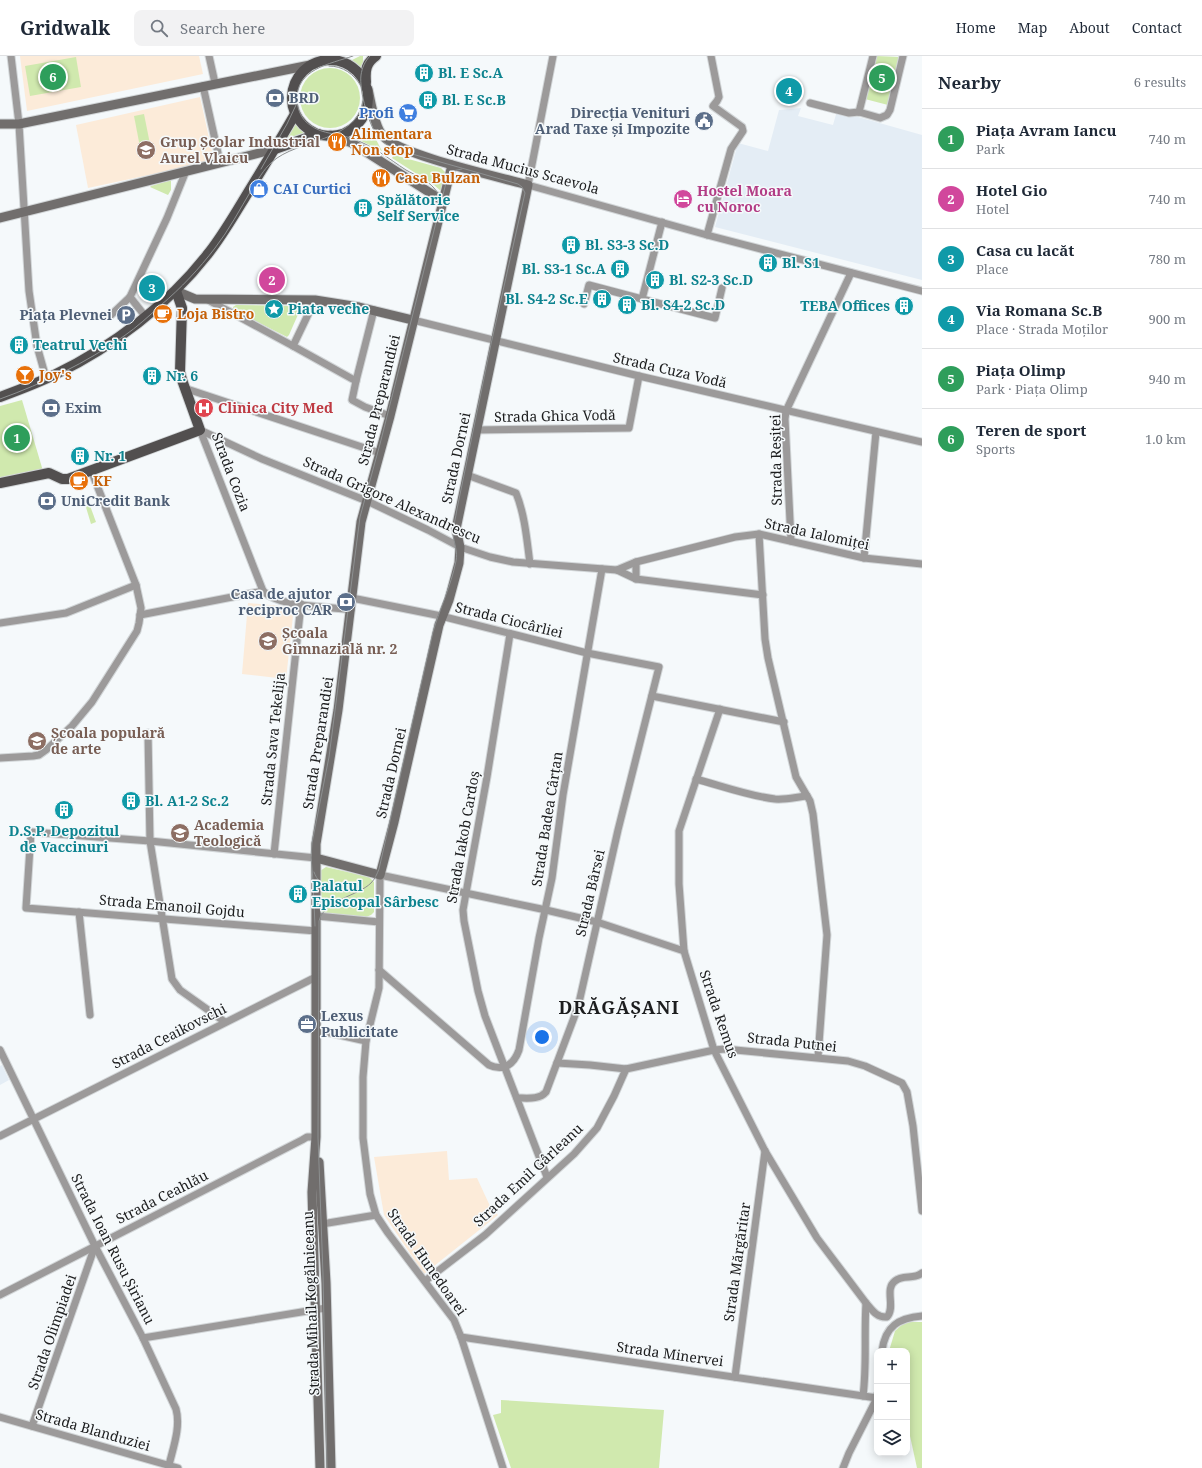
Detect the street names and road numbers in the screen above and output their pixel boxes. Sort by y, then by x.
street label: Strada Mucius Scaevola [445,139,602,198]
street label: Strada Preparandiei [353,332,404,467]
street label: Strada Cuza Vodă [611,347,729,392]
street label: Strada Ghica Vodă [494,405,616,426]
street label: Strada Dornei [437,410,475,505]
street label: Strada Reșiței [765,414,786,506]
street label: Strada Cozia [208,430,255,514]
street label: Strada Grigore Alexandrescu [300,452,484,547]
street label: Strada Ialomiței [763,513,872,554]
street label: Strada Ciocârliei [453,597,565,642]
street label: Strada Sava Tekelija [256,671,289,806]
street label: Strada Preparandiei [298,675,337,811]
street label: Strada Dornei [371,725,410,820]
street label: Strada Badea Cârțan [526,750,567,888]
street label: Strada Iakob Cardoș [442,769,484,905]
street label: Strada Bârsei [570,847,609,938]
street label: Strada Emanoil Gojdu [98,890,246,921]
street label: Strada Remus [696,967,743,1060]
street label: Strada Ceaikovschi [108,998,230,1073]
street label: Strada Putnei [746,1027,838,1056]
street label: Strada Emil Gârleanu [469,1119,587,1230]
street label: Strada Ceahlău [113,1165,211,1228]
street label: Strada Ioan Rusu Șirianu [67,1170,160,1327]
street label: Strada Mărgăritar [719,1201,754,1323]
street label: Strada Hunedoarei [383,1204,472,1319]
street label: Strada Mihail Kogălniceanu [298,1210,323,1396]
street label: Strada Olimpiadei [23,1271,80,1392]
street label: Strada Minervei [615,1337,725,1370]
street label: Strada Blanduziei [34,1404,153,1455]

